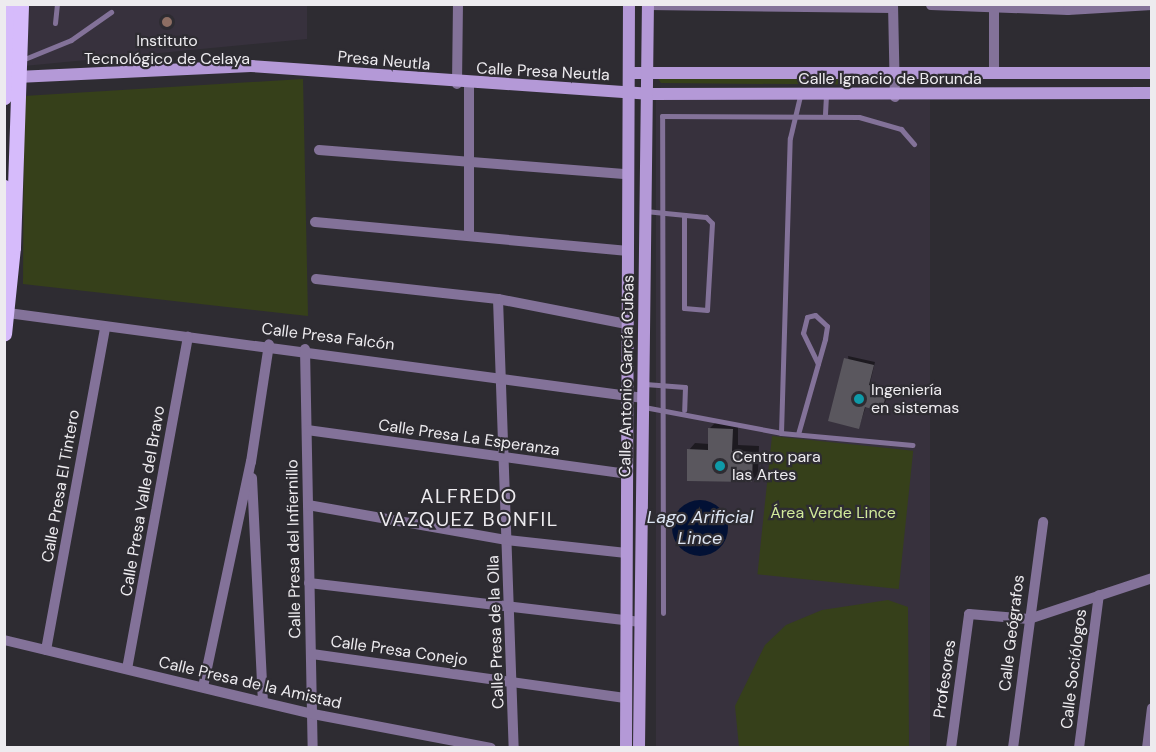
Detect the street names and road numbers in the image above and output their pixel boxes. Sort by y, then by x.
street label: Presa Neutla [337,47,431,75]
street label: Calle Presa Neutla [476,59,610,85]
street label: Calle Ignacio de Borunda [798,69,982,89]
street label: Calle Antonio García Cubas [616,275,638,477]
street label: Calle Presa Falcón [260,319,396,355]
street label: Calle Presa Valle del Bravo [117,404,169,598]
street label: Calle Presa El Tintero [38,408,84,564]
street label: Calle Presa La Esperanza [377,416,561,460]
street label: Calle Presa del Infiernillo [283,459,305,639]
street label: Calle Presa de la Olla [484,555,508,709]
street label: Calle Geógrafos [995,574,1029,692]
street label: Calle Sociólogos [1057,608,1091,730]
street label: Calle Presa Conejo [329,632,469,670]
street label: Profesores [930,639,960,719]
street label: Calle Presa de la Amistad [157,653,343,713]

